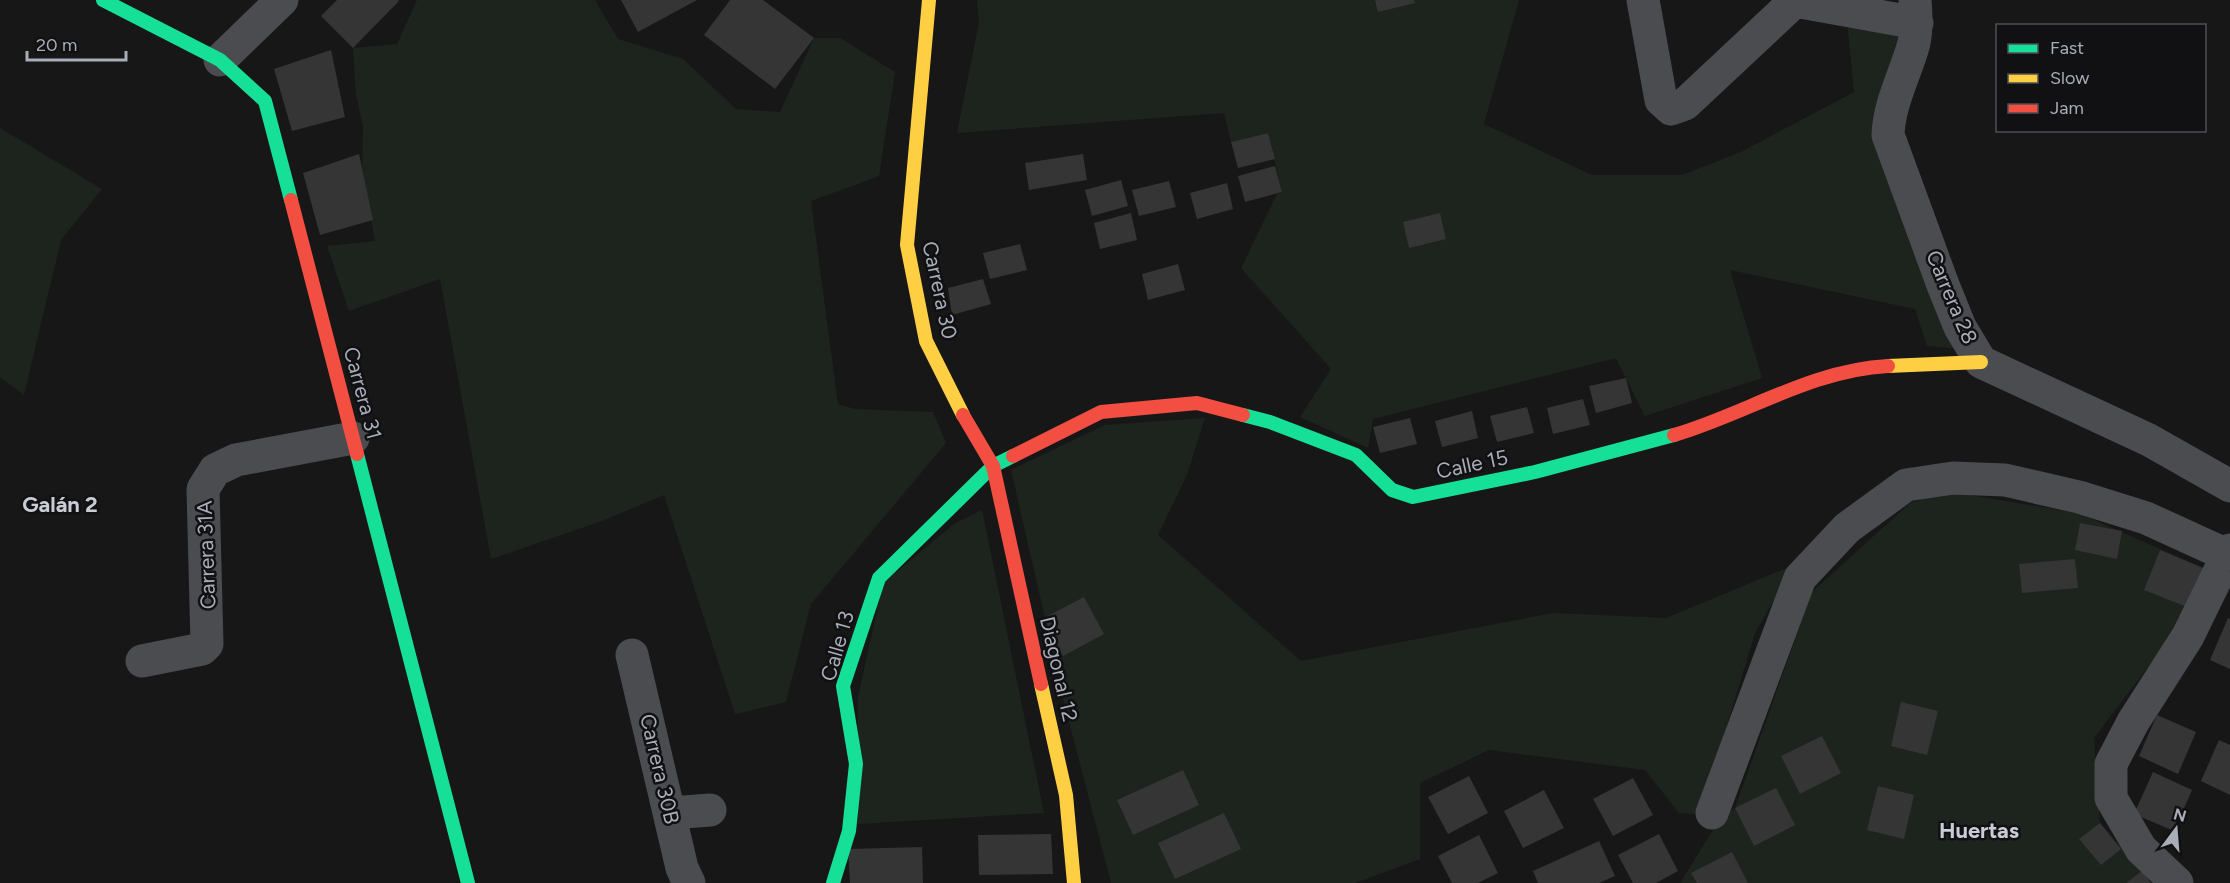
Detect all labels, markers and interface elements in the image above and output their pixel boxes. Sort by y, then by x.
scale bar [27,24,126,62]
legend [1996,24,2206,132]
text: 20 m [36,34,77,56]
text: Fast [2050,37,2084,59]
text: Slow [2050,67,2089,89]
text: Jam [2050,97,2084,119]
street label: Carrera 30 [917,239,963,341]
street label: Carrera 28 [1921,246,1983,348]
street label: Carrera 31 [339,344,387,442]
street label: Calle 15 [1434,444,1510,484]
district label: Galán 2 [22,491,98,518]
street label: Carrera 31A [192,500,220,610]
street label: Calle 13 [815,608,859,684]
street label: Diagonal 12 [1035,614,1083,724]
street label: Carrera 30B [635,712,685,826]
north arrow [2146,799,2206,859]
text: N [2171,804,2189,826]
district label: Huertas [1939,817,2019,844]

